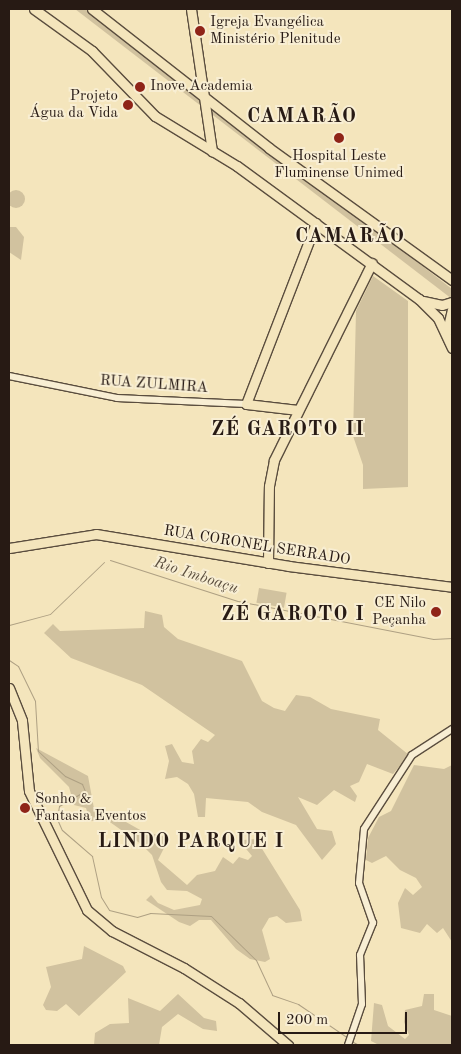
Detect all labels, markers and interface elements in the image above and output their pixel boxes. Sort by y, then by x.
place label: Igreja Evangélica Ministério Plenitude [210,13,341,48]
marker: Igreja Evangélica Ministério Plenitude [194,25,206,37]
place label: Inove Academia [150,78,253,96]
marker: Inove Academia [134,81,146,93]
place label: Projeto Água da Vida [29,87,118,122]
marker: Projeto Água da Vida [122,99,134,111]
district label: CAMARÃO [246,105,358,129]
marker: Hospital Leste Fluminense Unimed [332,131,346,145]
place label: Hospital Leste Fluminense Unimed [274,147,404,182]
district label: CAMARÃO [294,225,406,249]
street label: RUA ZULMIRA [99,372,209,398]
district label: ZÉ GAROTO II [210,418,366,442]
street label: RUA CORONEL SERRADO [162,522,352,570]
water label: Rio Imboaçu [151,553,241,599]
place label: CE Nilo Peçanha [372,594,426,629]
district label: ZÉ GAROTO I [220,603,366,627]
marker: CE Nilo Peçanha [430,606,442,618]
place label: Sonho & Fantasia Eventos [35,790,146,825]
marker: Sonho & Fantasia Eventos [19,802,31,814]
district label: LINDO PARQUE I [96,830,286,854]
scale bar [281,1002,410,1034]
text: 200 m [286,1013,328,1028]

